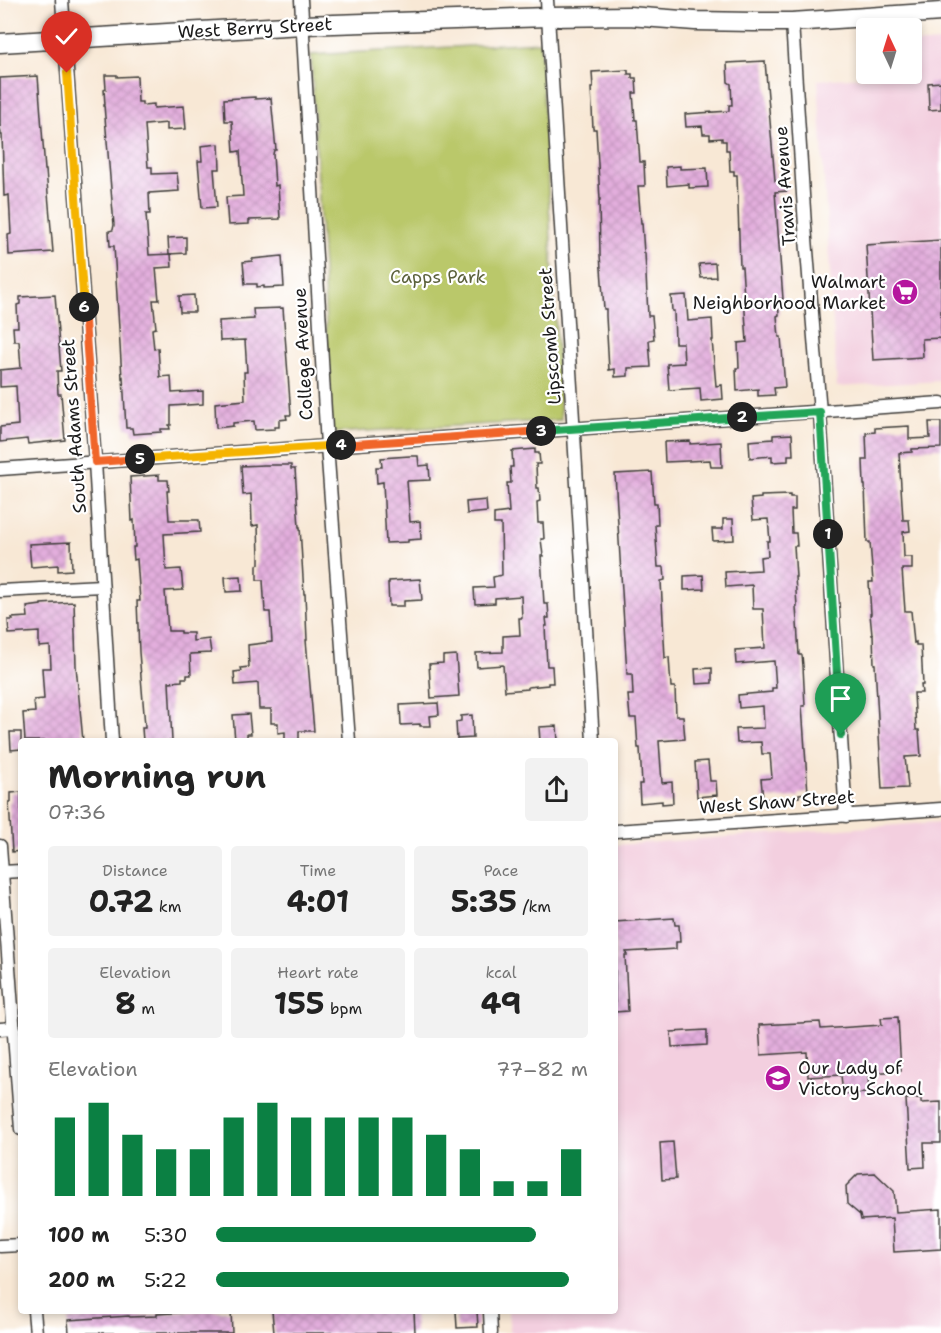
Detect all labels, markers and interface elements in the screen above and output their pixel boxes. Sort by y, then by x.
pin [41,11,92,73]
street label: West Berry Street [177,12,333,44]
north arrow [856,18,922,84]
map controls [856,18,922,84]
icon: check [50,20,83,53]
street label: Travis Avenue [769,125,801,247]
park label: Capps Park [390,265,486,289]
street label: Lipscomb Street [533,266,567,406]
place label: Walmart Neighborhood Market [693,270,886,315]
supermarket icon: Walmart Neighborhood Market [890,277,920,307]
street label: College Avenue [288,287,318,421]
pin: 6 [69,292,99,322]
text: 6 [78,296,90,317]
street label: South Adams Street [56,338,92,514]
pin: 2 [727,402,757,432]
text: 2 [736,406,748,427]
pin: 3 [526,416,556,446]
text: 3 [535,420,547,441]
pin: 4 [326,430,356,460]
text: 4 [335,434,347,455]
pin: 5 [125,444,155,474]
text: 5 [135,448,145,469]
pin: 1 [813,519,843,549]
text: 1 [824,523,832,544]
pin [815,673,866,735]
icon: arrive [824,682,857,715]
text: Morning run [48,754,266,799]
button: share [525,758,588,821]
street label: West Shaw Street [699,785,856,819]
text: 07:36 [48,799,106,825]
text: Distance [102,860,168,881]
text: Time [300,860,336,881]
text: Pace [483,860,519,881]
text: 0.72 [89,881,153,922]
text: 4:01 [287,881,349,922]
text: 5:35 [451,881,517,922]
text: km [153,896,182,917]
text: /km [517,896,551,917]
text: Elevation [99,962,171,983]
text: Heart rate [277,962,359,983]
text: kcal [485,962,517,983]
text: 8 [115,983,136,1024]
text: 155 [274,983,325,1024]
text: 49 [480,983,522,1024]
text: m [136,998,155,1019]
text: bpm [325,998,362,1019]
text: Elevation [48,1056,138,1082]
text: 77–82 m [496,1056,588,1082]
place label: Our Lady of Victory School [798,1056,923,1101]
school or university icon: Our Lady of Victory School [763,1063,793,1093]
text: 100 m [48,1222,110,1248]
text: 5:30 [144,1222,188,1248]
text: 200 m [48,1267,115,1293]
text: 5:22 [144,1267,187,1293]

